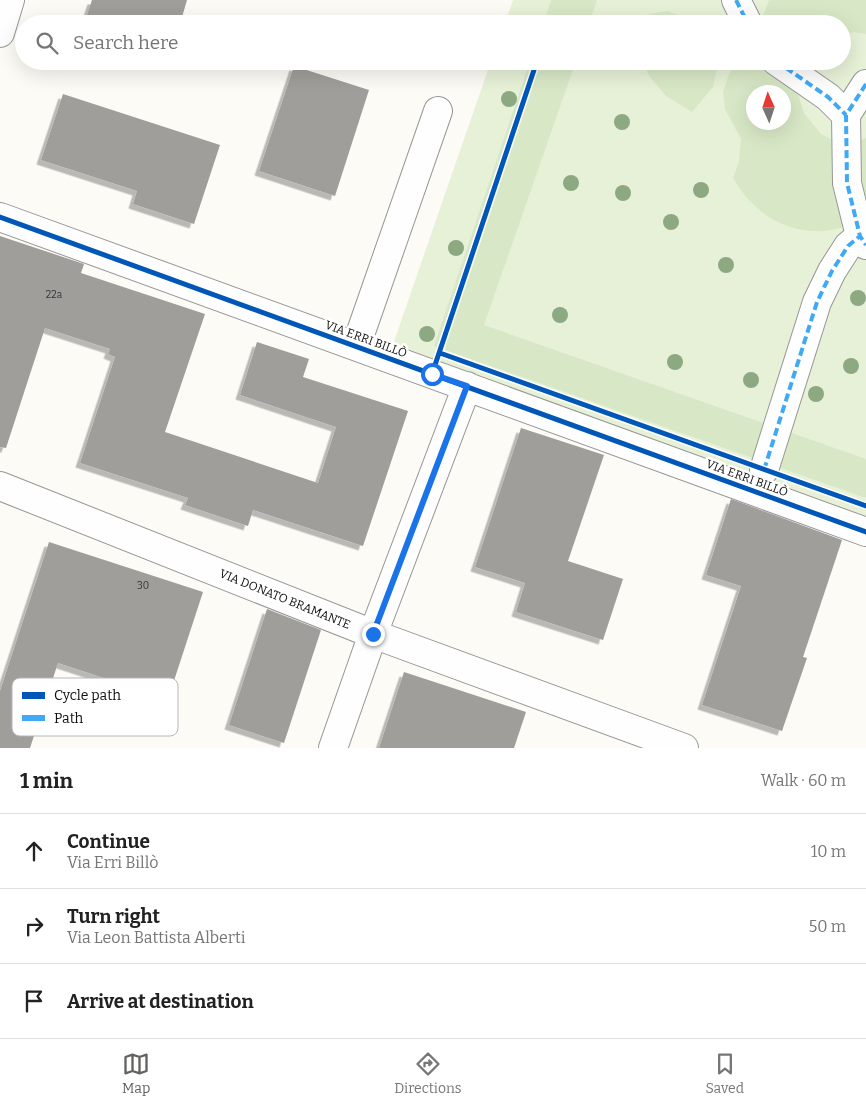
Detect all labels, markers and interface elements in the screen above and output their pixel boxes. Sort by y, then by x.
search box [15,15,851,70]
icon: search [33,29,61,57]
text: Search here [73,31,178,54]
north arrow [746,85,791,130]
house number: 22a [46,289,63,301]
street label: VIA ERRI BILLÒ [323,317,409,360]
route start [421,363,444,386]
street label: VIA ERRI BILLÒ [704,456,790,499]
street label: VIA DONATO BRAMANTE [217,566,353,632]
house number: 30 [137,580,149,592]
route end [362,623,385,646]
legend [12,678,178,736]
text: Cycle path [54,687,121,704]
text: Path [54,710,84,727]
text: 1 min [20,768,73,794]
text: Walk · 60 m [761,771,846,790]
text: Continue [67,830,150,853]
icon: ahead [20,837,48,865]
text: 10 m [811,842,846,861]
text: Via Erri Billò [67,853,159,872]
text: Turn right [67,905,160,928]
icon: right [20,912,48,940]
text: 50 m [809,917,846,936]
text: Via Leon Battista Alberti [67,928,245,947]
icon: arrive [20,987,48,1015]
text: Arrive at destination [67,990,254,1013]
tab: Map [122,1050,150,1097]
tab: Directions [394,1050,462,1097]
tab: Saved [706,1050,744,1097]

